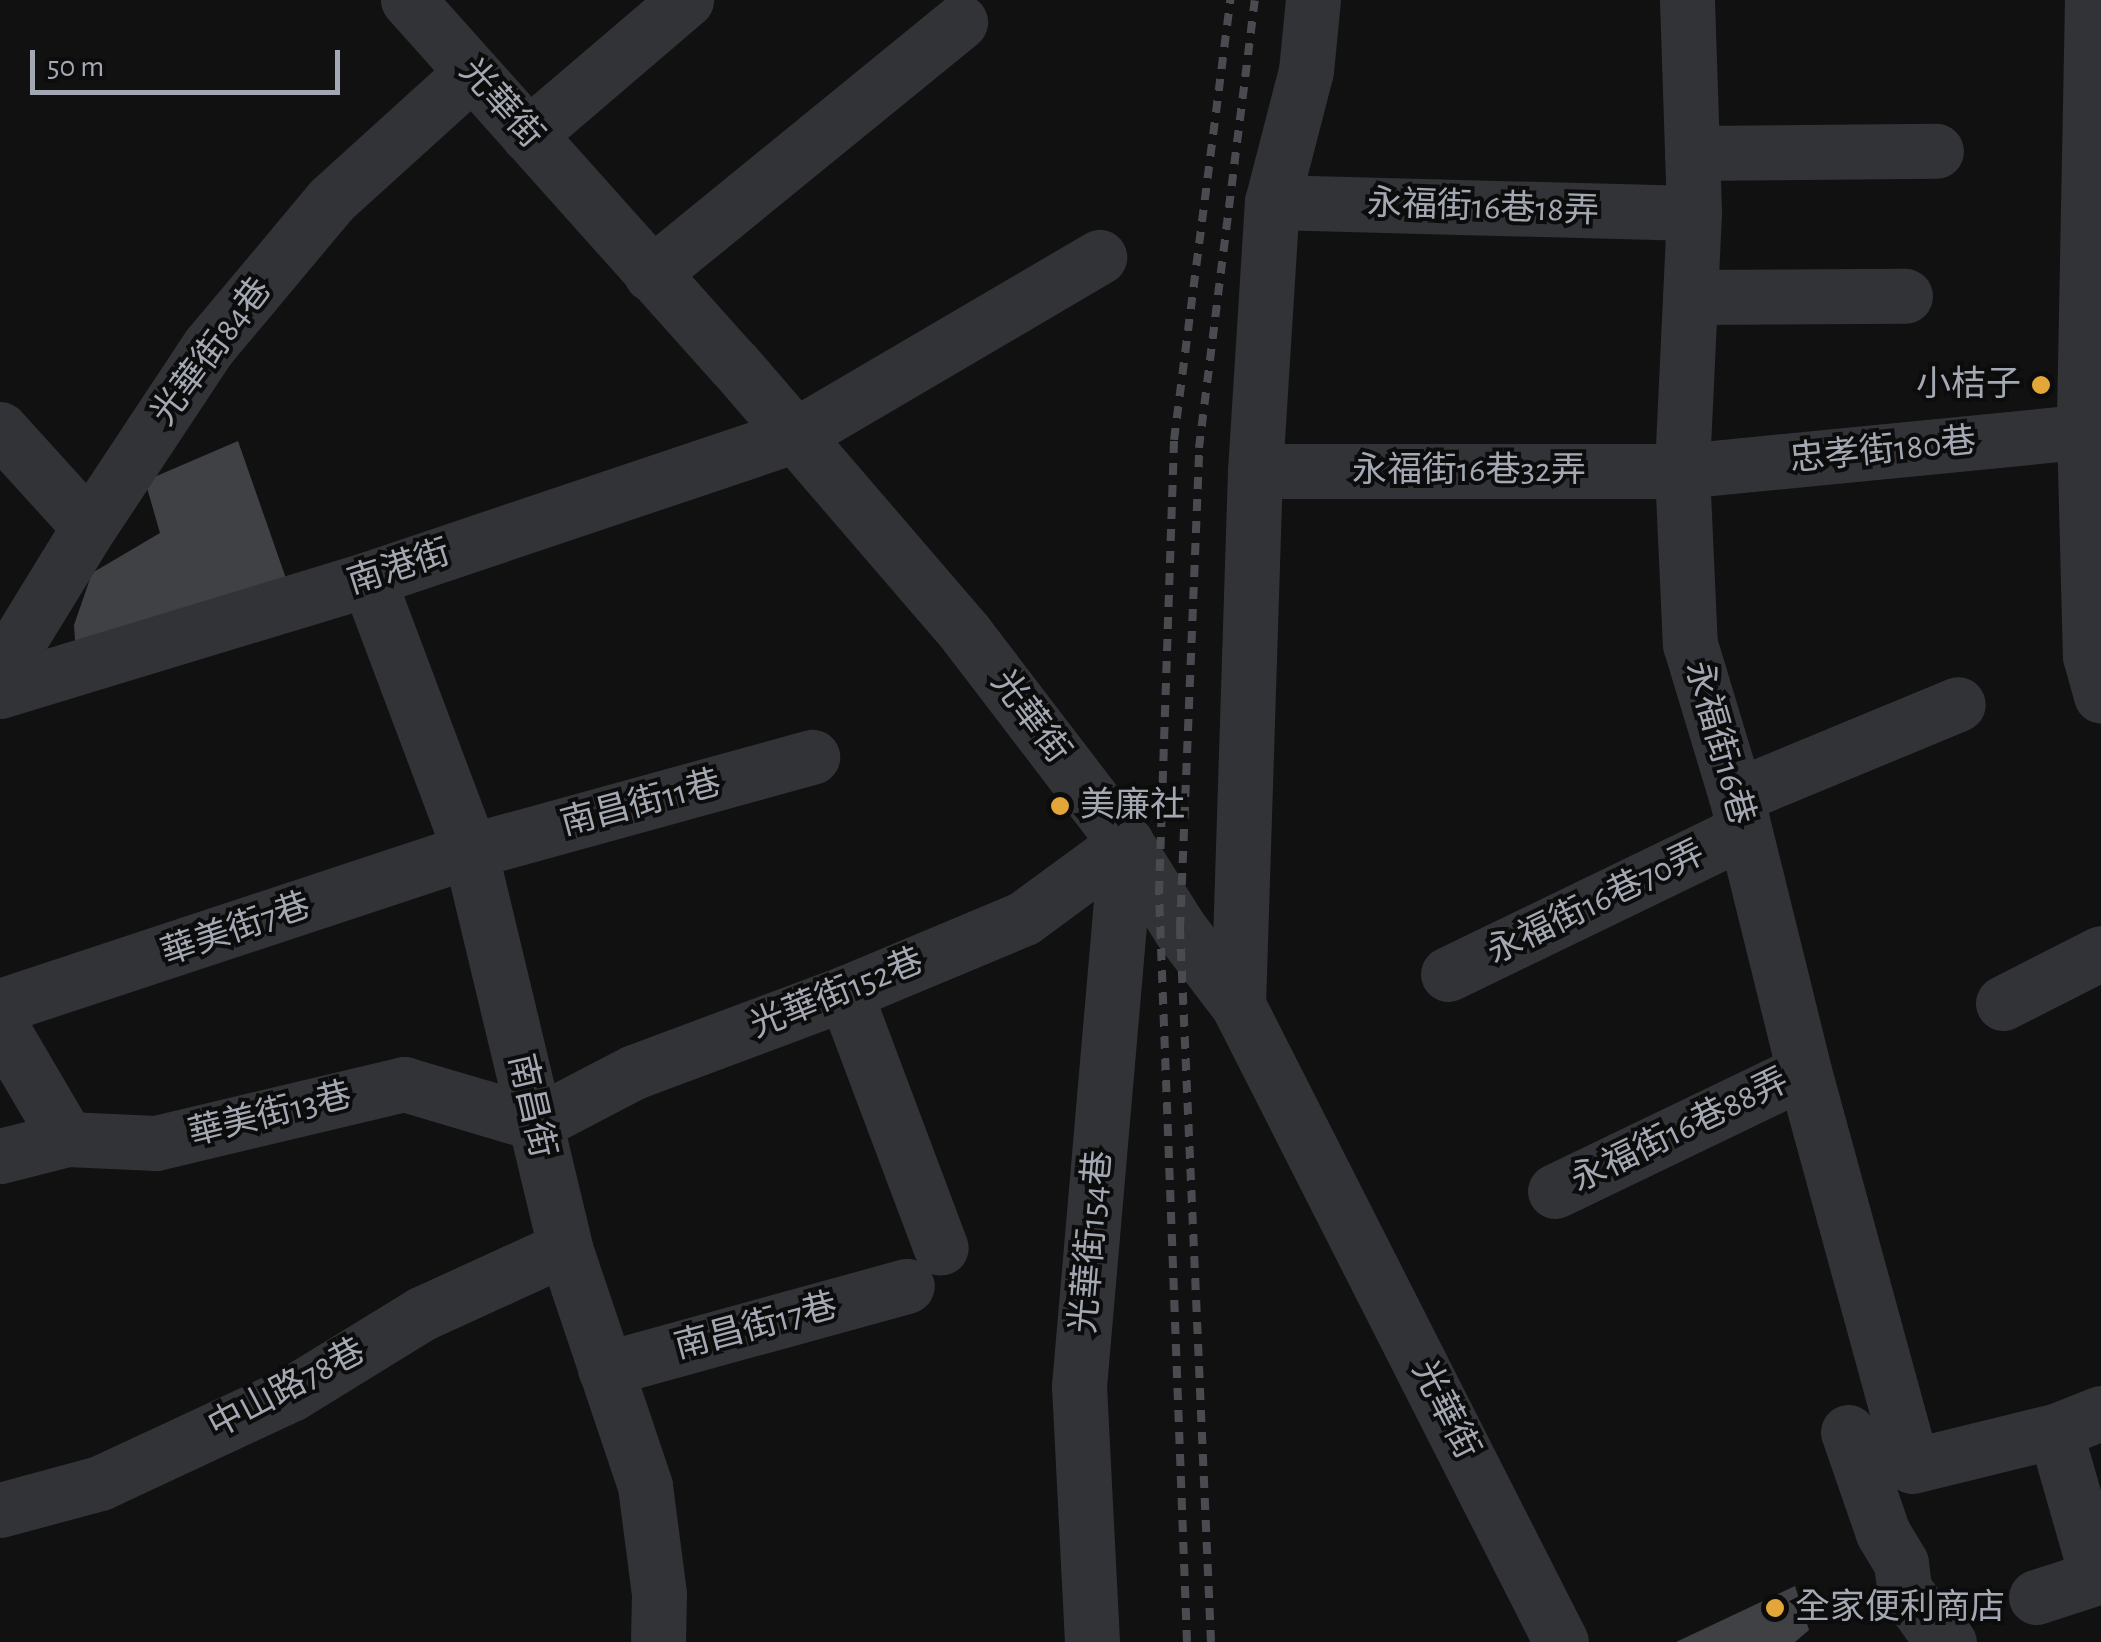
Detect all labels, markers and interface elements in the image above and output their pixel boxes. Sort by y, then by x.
scale bar [35,30,345,92]
street label: 光華街 [450,51,552,157]
text: 50 m [47,52,104,82]
street label: 永福街16巷18弄 [1366,183,1600,233]
street label: 光華街84巷 [143,270,281,434]
place label: 小桔子 [1916,364,2021,406]
marker: 小桔子 [2030,374,2052,396]
street label: 忠孝街180巷 [1788,420,1978,482]
street label: 永福街16巷32弄 [1352,450,1586,492]
street label: 南港街 [343,532,455,604]
street label: 永福街16巷 [1676,656,1762,830]
street label: 光華街 [982,662,1078,772]
street label: 南昌街11巷 [556,762,726,846]
place label: 美廉社 [1080,785,1185,827]
marker: 美廉社 [1049,795,1071,817]
street label: 永福街16巷70弄 [1480,832,1712,974]
street label: 華美街7巷 [156,885,316,975]
street label: 光華街152巷 [744,940,930,1048]
street label: 南昌街 [499,1050,563,1162]
street label: 永福街16巷88弄 [1564,1060,1796,1202]
street label: 華美街13巷 [184,1074,356,1156]
street label: 光華街154巷 [1063,1149,1121,1335]
street label: 南昌街17巷 [670,1285,842,1369]
street label: 中山路78巷 [202,1330,372,1448]
street label: 光華街 [1402,1354,1488,1466]
place label: 全家便利商店 [1795,1587,2005,1629]
marker: 全家便利商店 [1764,1597,1786,1619]

